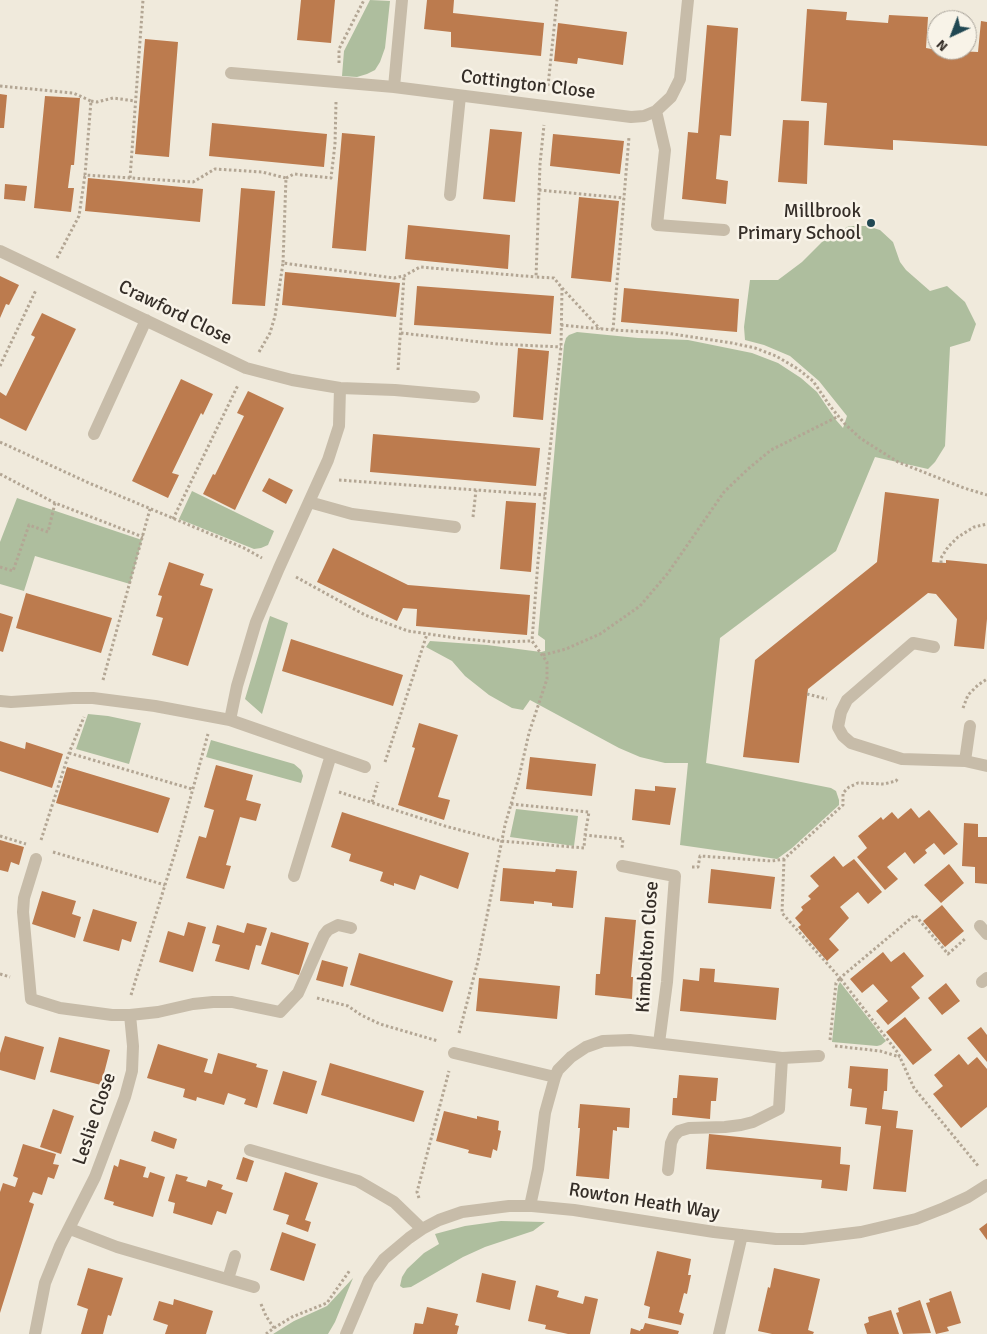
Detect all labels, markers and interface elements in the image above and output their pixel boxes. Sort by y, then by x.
north arrow [927,10,977,60]
text: N [933,36,951,55]
street label: Cottington Close [459,65,597,105]
place label: Millbrook Primary School [738,201,861,245]
marker: Millbrook Primary School [865,217,877,229]
street label: Crawford Close [115,276,235,350]
street label: Kimbolton Close [632,880,664,1014]
street label: Leslie Close [69,1070,121,1168]
street label: Rowton Heath Way [567,1179,721,1225]

